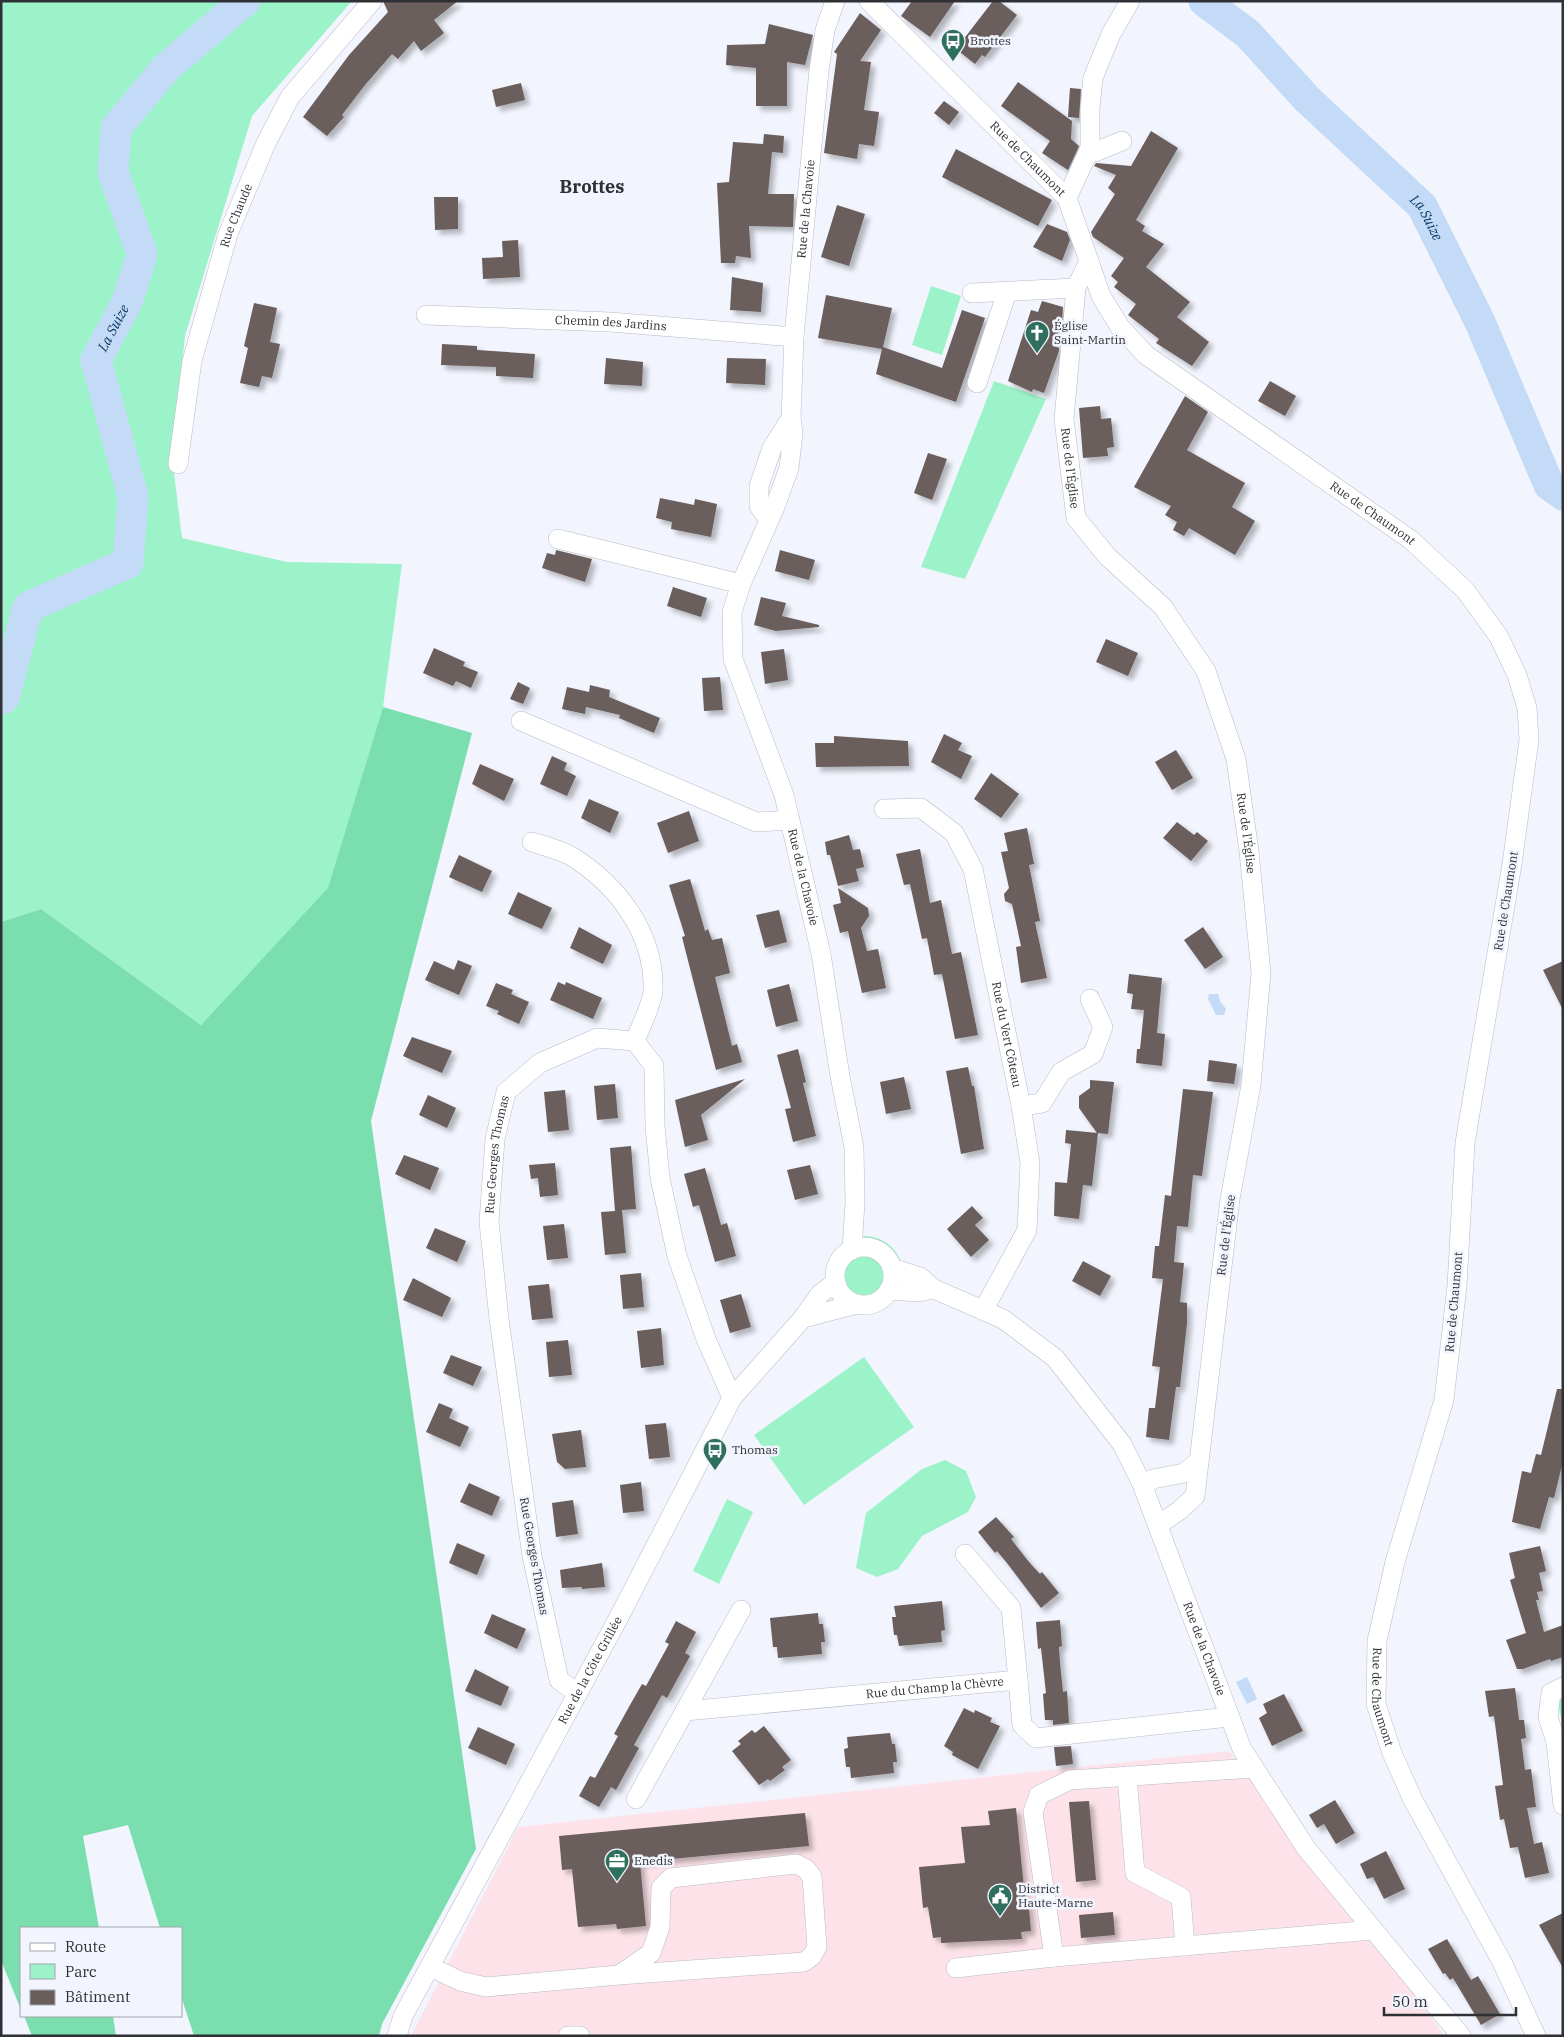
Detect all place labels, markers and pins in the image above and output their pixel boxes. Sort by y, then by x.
bus stop icon: Brottes [940,28,966,62]
place label: Brottes [970,33,1011,48]
place label: Église Saint-Martin [1054,318,1126,347]
church icon: Église Saint-Martin [1024,320,1050,354]
bus stop icon: Thomas [702,1437,728,1471]
place label: Thomas [732,1442,778,1457]
office icon: Enedis [604,1848,630,1882]
place label: Enedis [634,1853,673,1868]
place label: District Haute-Marne [1018,1881,1093,1910]
public building icon: District Haute-Marne [987,1883,1013,1917]

